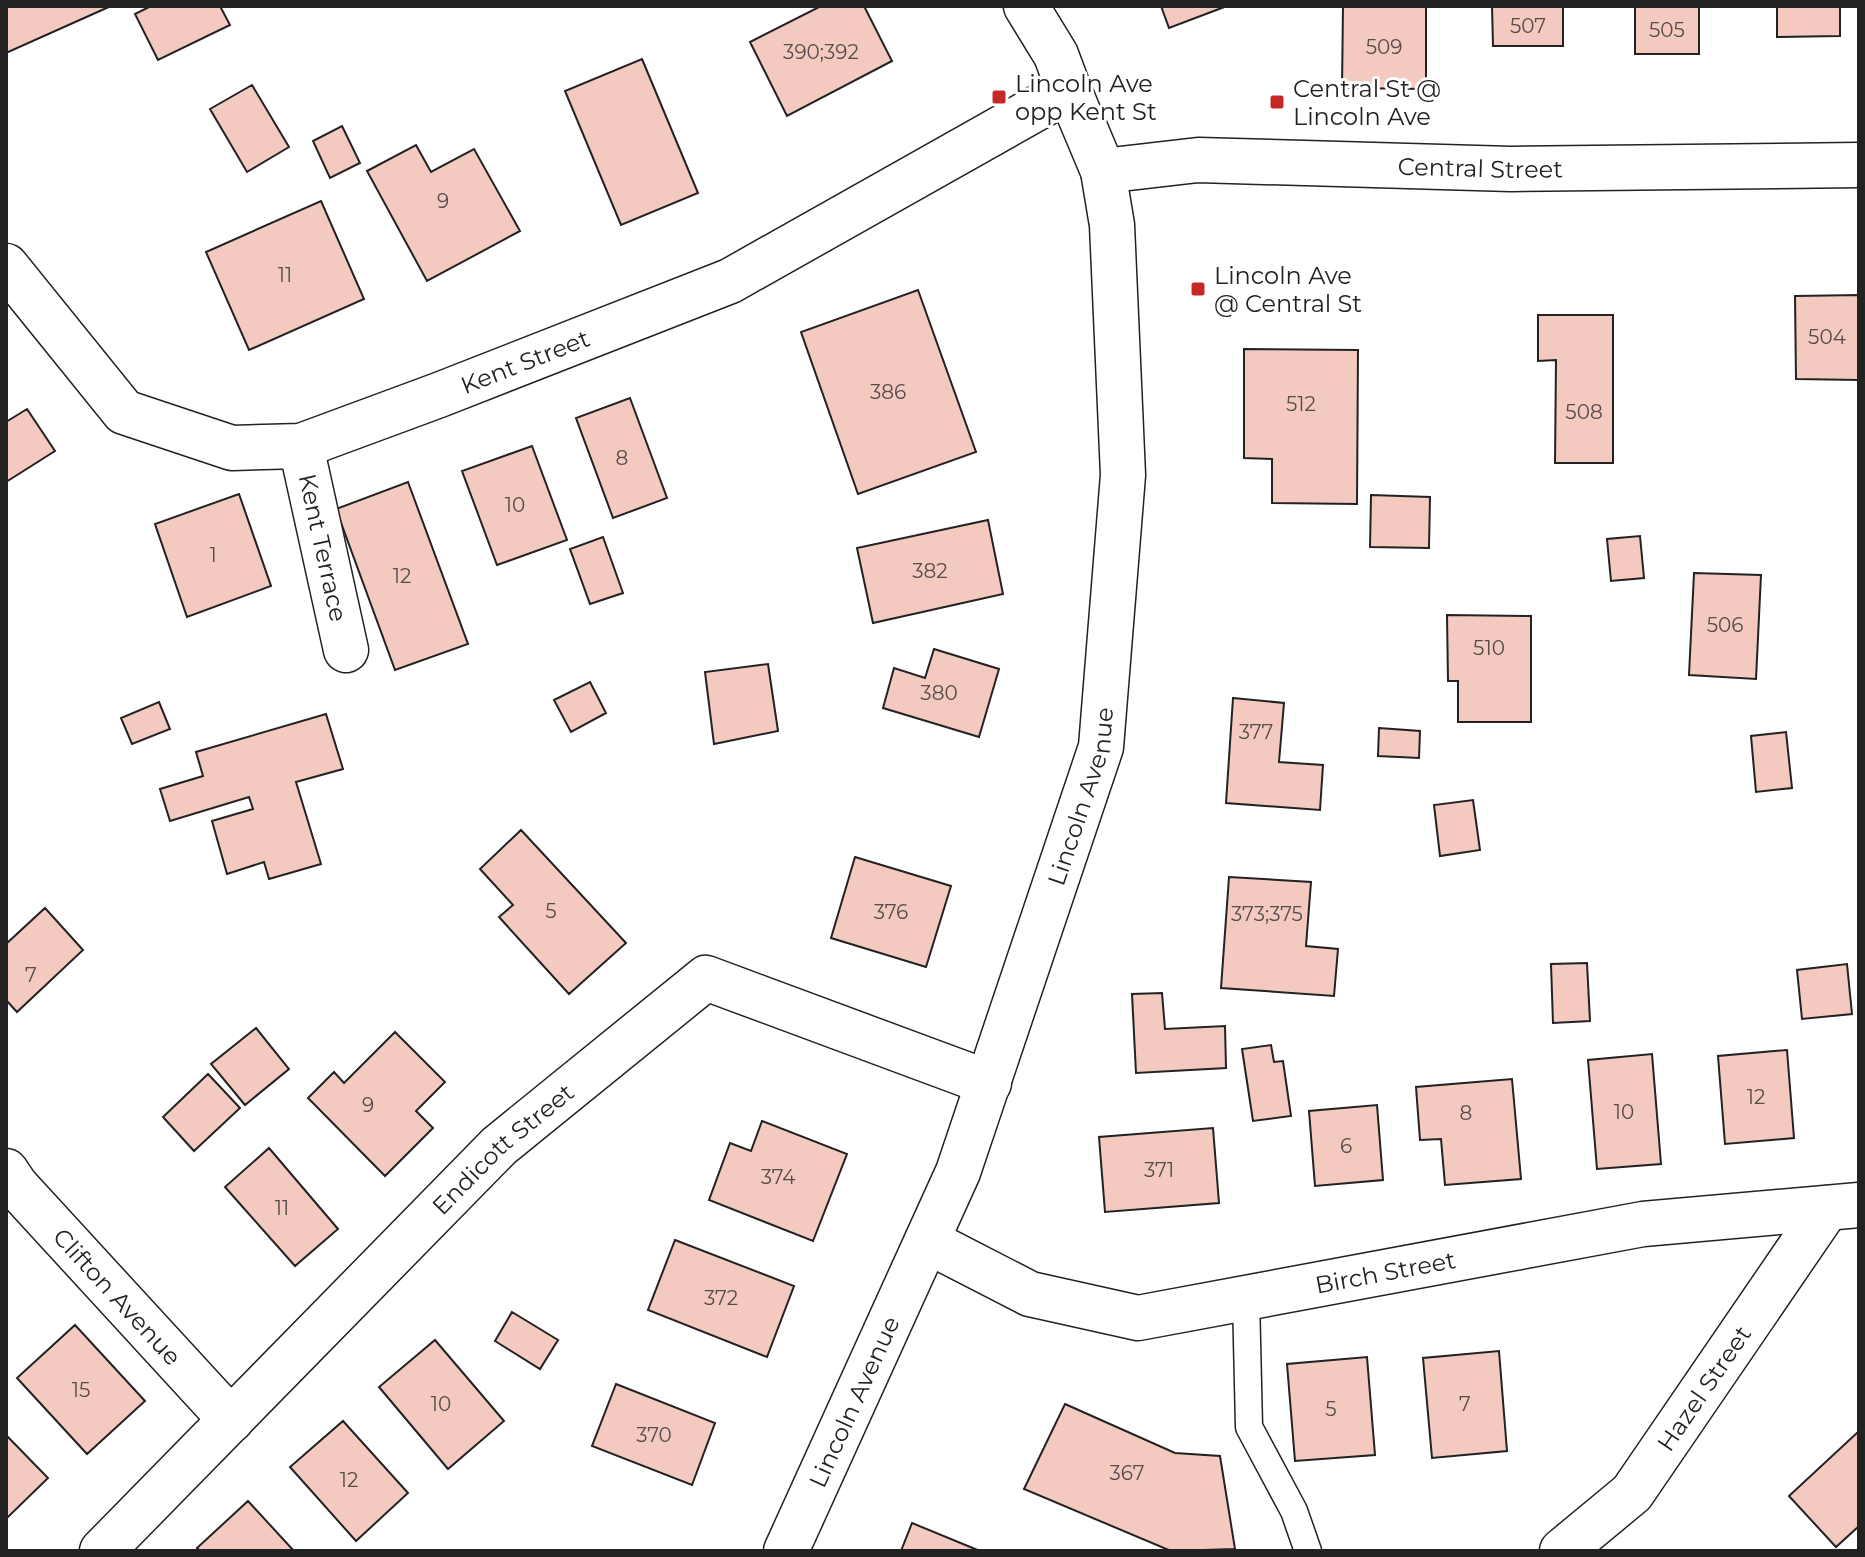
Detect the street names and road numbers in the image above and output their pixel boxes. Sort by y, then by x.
street label: Central Street [1397,151,1563,184]
street label: Kent Street [456,323,594,400]
street label: Kent Terrace [293,471,354,624]
street label: Lincoln Avenue [1041,706,1119,889]
street label: Endicott Street [426,1077,579,1220]
street label: Clifton Avenue [47,1222,188,1371]
street label: Birch Street [1313,1245,1458,1299]
street label: Lincoln Avenue [802,1312,905,1492]
street label: Hazel Street [1651,1320,1757,1456]

